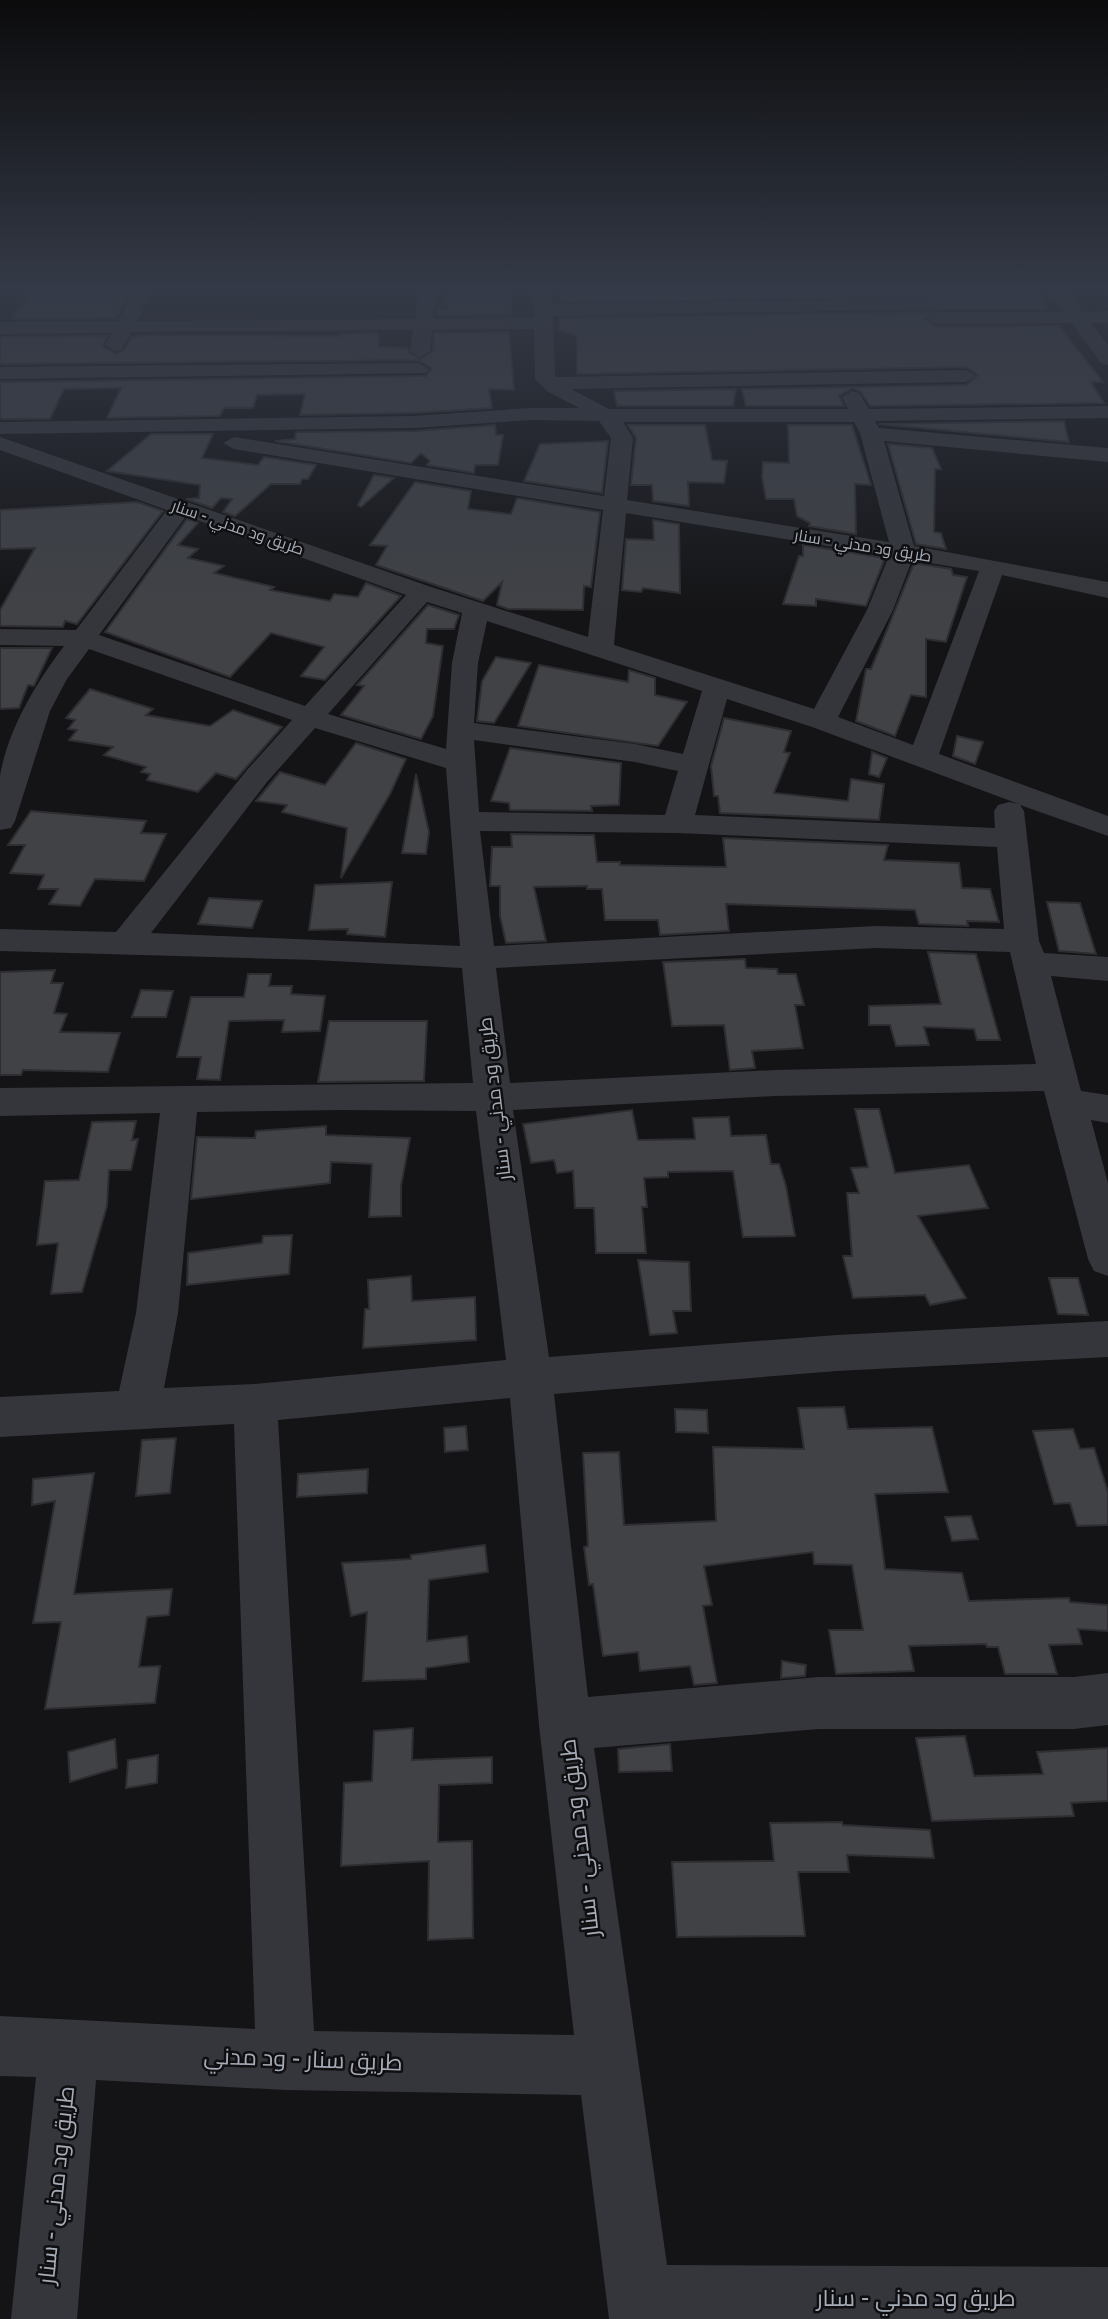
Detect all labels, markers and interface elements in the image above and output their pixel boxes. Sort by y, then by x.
street label: طريق ود مدني - سنار [167,495,307,563]
street label: طريق ود مدني - سنار [791,524,933,570]
street label: طريق ود مدني - سنار [472,1015,519,1183]
street label: طريق ود مدني - سنار [551,1737,609,1941]
street label: طريق سنار - ود مدني [203,2040,403,2080]
street label: طريق ود مدني - سنار [29,2084,84,2288]
street label: طريق ود مدني - سنار [814,2282,1016,2316]

